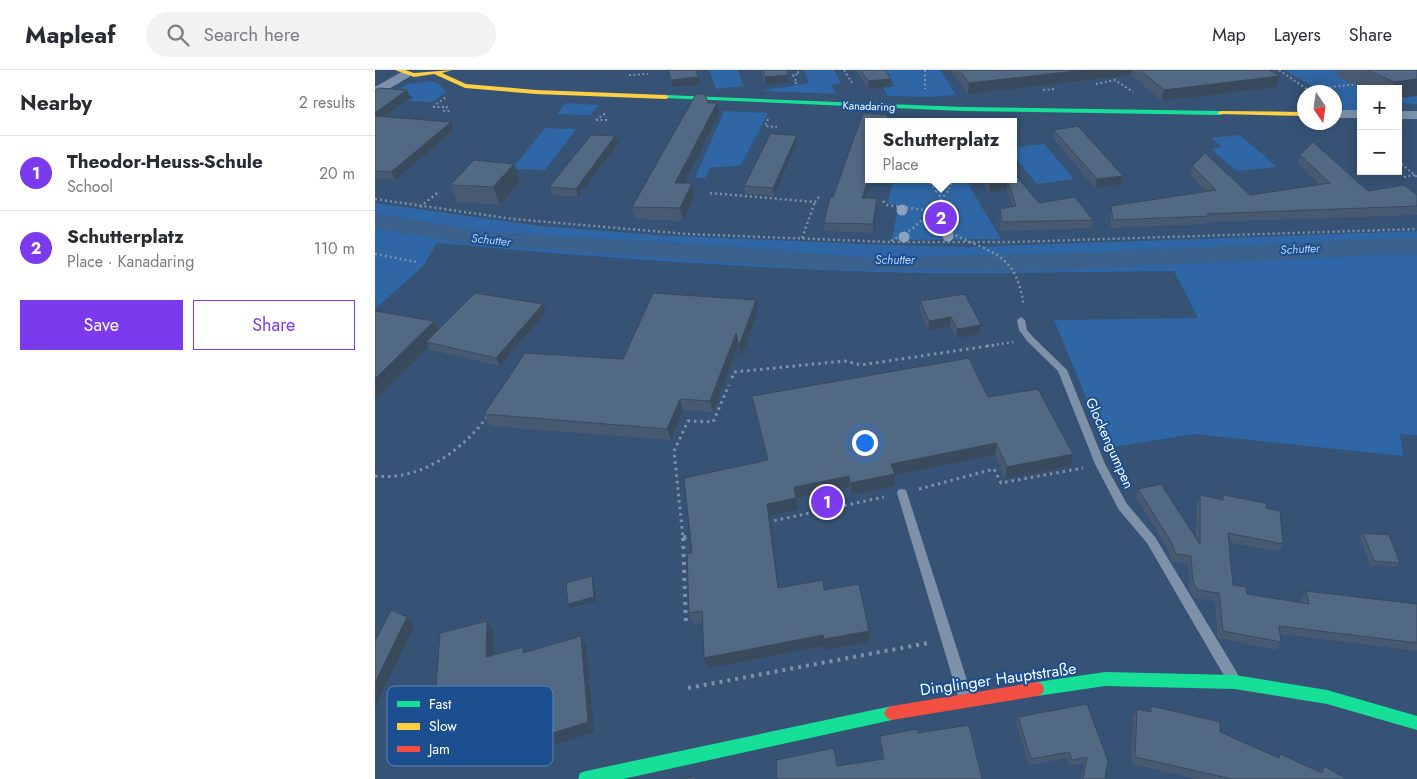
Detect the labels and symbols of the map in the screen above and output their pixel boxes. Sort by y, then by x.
north arrow [1297,85,1342,130]
street label: Kanadaring [842,97,896,115]
pin: 2 [925,199,957,237]
water label: Schutter [470,229,513,251]
water label: Schutter [1280,239,1321,259]
water label: Schutter [875,251,916,269]
street label: Glockengumpen [1081,394,1139,492]
your location [852,430,878,456]
pin: 1 [811,483,843,521]
street label: Dinglinger Hauptstraße [918,657,1078,701]
legend [387,686,553,766]
text: Fast [429,694,452,714]
text: Slow [429,716,457,736]
text: Jam [427,739,450,759]

